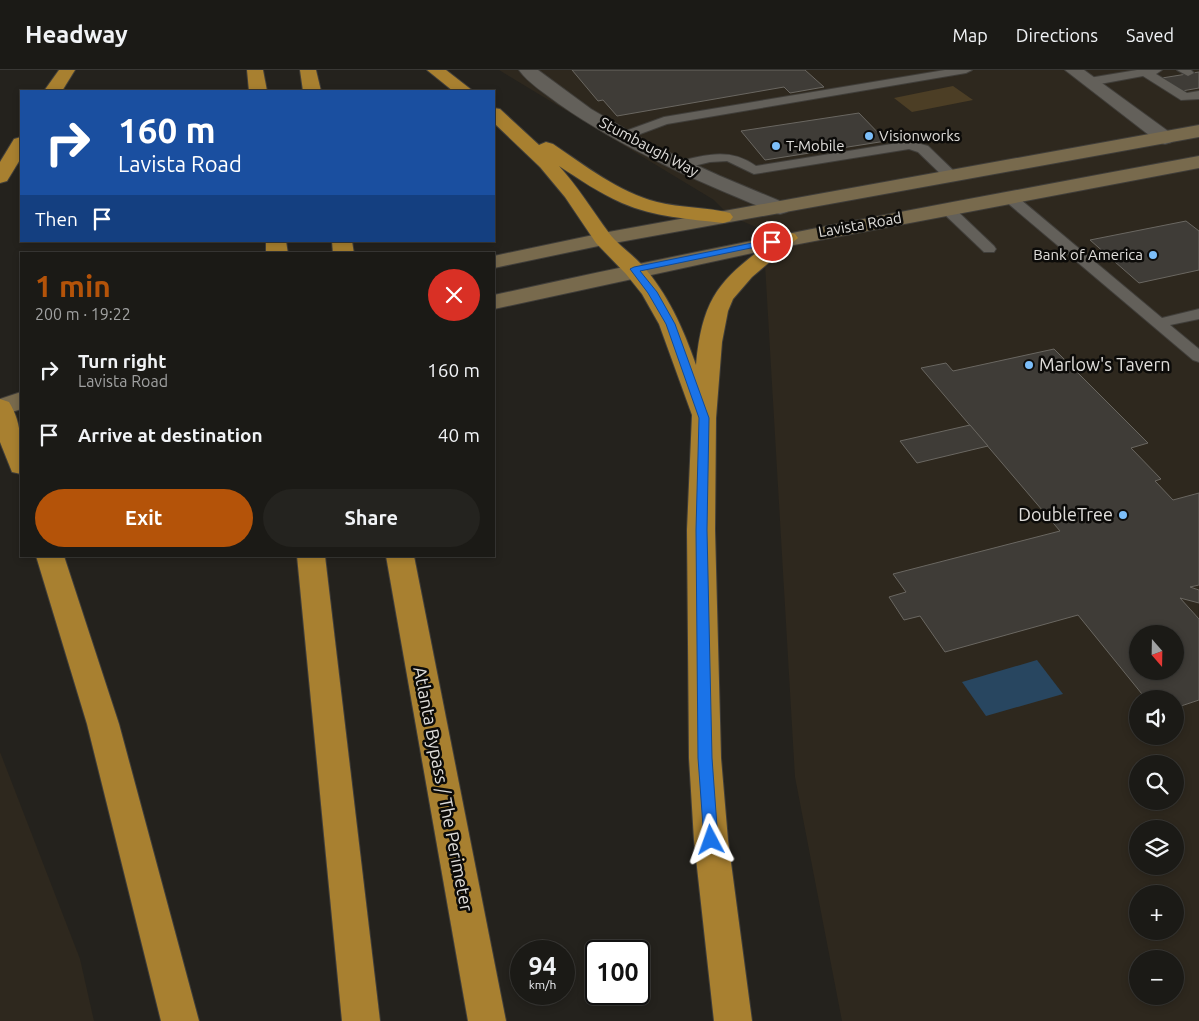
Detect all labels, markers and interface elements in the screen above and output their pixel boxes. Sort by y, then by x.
text: Headway [25,21,128,48]
text: Map [952,25,988,45]
text: Directions [1016,25,1098,45]
text: Saved [1126,25,1174,45]
icon: right [35,110,100,175]
text: 160 m [118,110,216,150]
street label: Stumbaugh Way [597,113,702,180]
place label: Visionworks [879,127,960,144]
marker: Visionworks [863,130,875,142]
place label: T-Mobile [786,137,845,154]
marker: T-Mobile [770,140,782,152]
text: Lavista Road [118,151,242,176]
icon: arrive [88,205,116,233]
text: Then [35,208,78,230]
street label: Lavista Road [817,209,903,240]
pin [751,221,793,263]
icon: arrive [758,228,786,256]
place label: Bank of America [1033,246,1143,263]
marker: Bank of America [1147,249,1159,261]
text: 1 min [35,269,111,303]
button: close [428,269,480,321]
text: 200 m · 19:22 [35,305,131,323]
text: Turn right [78,350,166,372]
place label: Marlow's Tavern [1039,354,1171,374]
icon: right [35,356,63,384]
text: 160 m [427,359,480,381]
marker: Marlow's Tavern [1023,359,1035,371]
text: Lavista Road [78,372,168,390]
icon: arrive [35,421,63,449]
text: Arrive at destination [78,424,263,446]
text: 40 m [438,424,480,446]
button: Exit [35,489,253,547]
button: Share [263,489,480,547]
place label: DoubleTree [1018,504,1113,524]
marker: DoubleTree [1117,509,1129,521]
north arrow [1129,625,1184,680]
map controls [1129,625,1184,1005]
street label: Atlanta Bypass / The Perimeter [410,665,478,913]
button: sound [1129,690,1184,745]
button: search [1129,755,1184,810]
position arrow [684,813,736,865]
button: layers [1129,820,1184,875]
button: + [1129,885,1184,940]
speed limit sign: 100 [585,940,650,1005]
button: − [1129,950,1184,1005]
text: 94 [528,952,557,980]
text: km/h [529,978,556,991]

